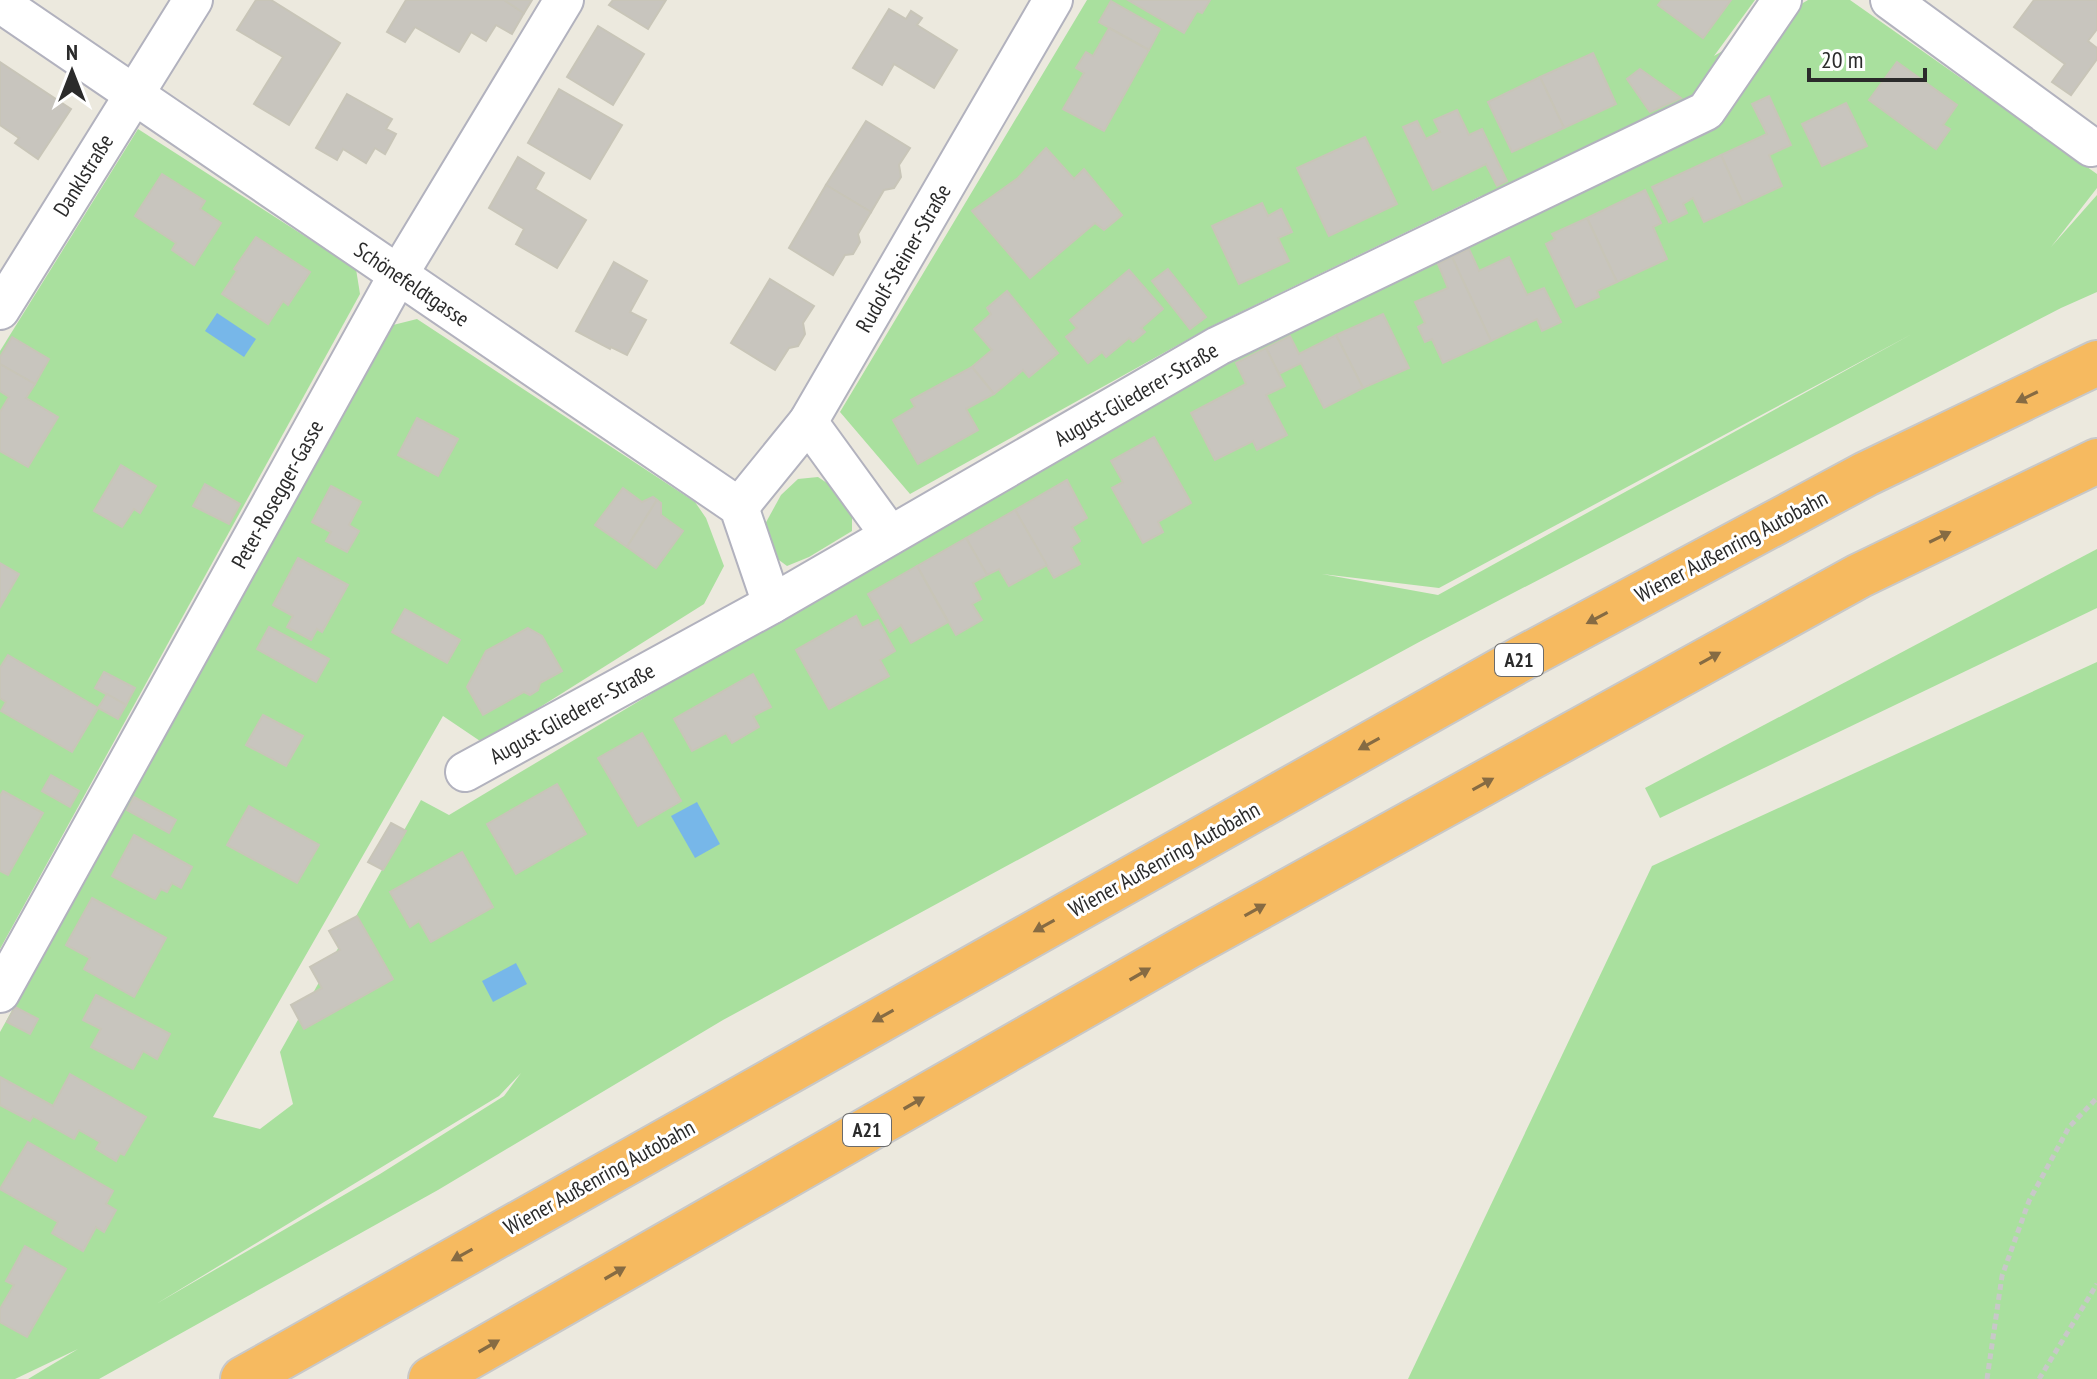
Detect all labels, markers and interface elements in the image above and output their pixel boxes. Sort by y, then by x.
north arrow [32,32,112,112]
scale bar [1809,32,1925,82]
text: N [66,38,78,66]
text: 20 m [1821,44,1863,75]
street label: Danklstraße [47,129,119,221]
street label: Rudolf-Steiner-Straße [849,179,957,337]
street label: Schönefeldtgasse [349,235,475,333]
street label: August-Gliederer-Straße [1049,336,1223,452]
one-way arrow [2015,390,2038,404]
street label: Peter-Rosegger-Gasse [225,415,329,573]
street label: Wiener Außenring Autobahn [1630,483,1832,609]
one-way arrow [1928,530,1952,544]
one-way arrow [1585,612,1608,625]
road number: A21 [1495,644,1543,676]
one-way arrow [1699,652,1721,666]
street label: August-Gliederer-Straße [485,656,659,770]
one-way arrow [1358,737,1380,751]
one-way arrow [1471,777,1494,791]
street label: Wiener Außenring Autobahn [1064,795,1264,923]
one-way arrow [1244,903,1266,917]
one-way arrow [1033,919,1056,933]
one-way arrow [1129,967,1151,981]
one-way arrow [872,1010,895,1023]
one-way arrow [903,1096,925,1110]
street label: Wiener Außenring Autobahn [499,1113,699,1241]
road number: A21 [843,1114,891,1146]
one-way arrow [451,1248,473,1262]
one-way arrow [604,1266,626,1280]
one-way arrow [478,1339,500,1353]

